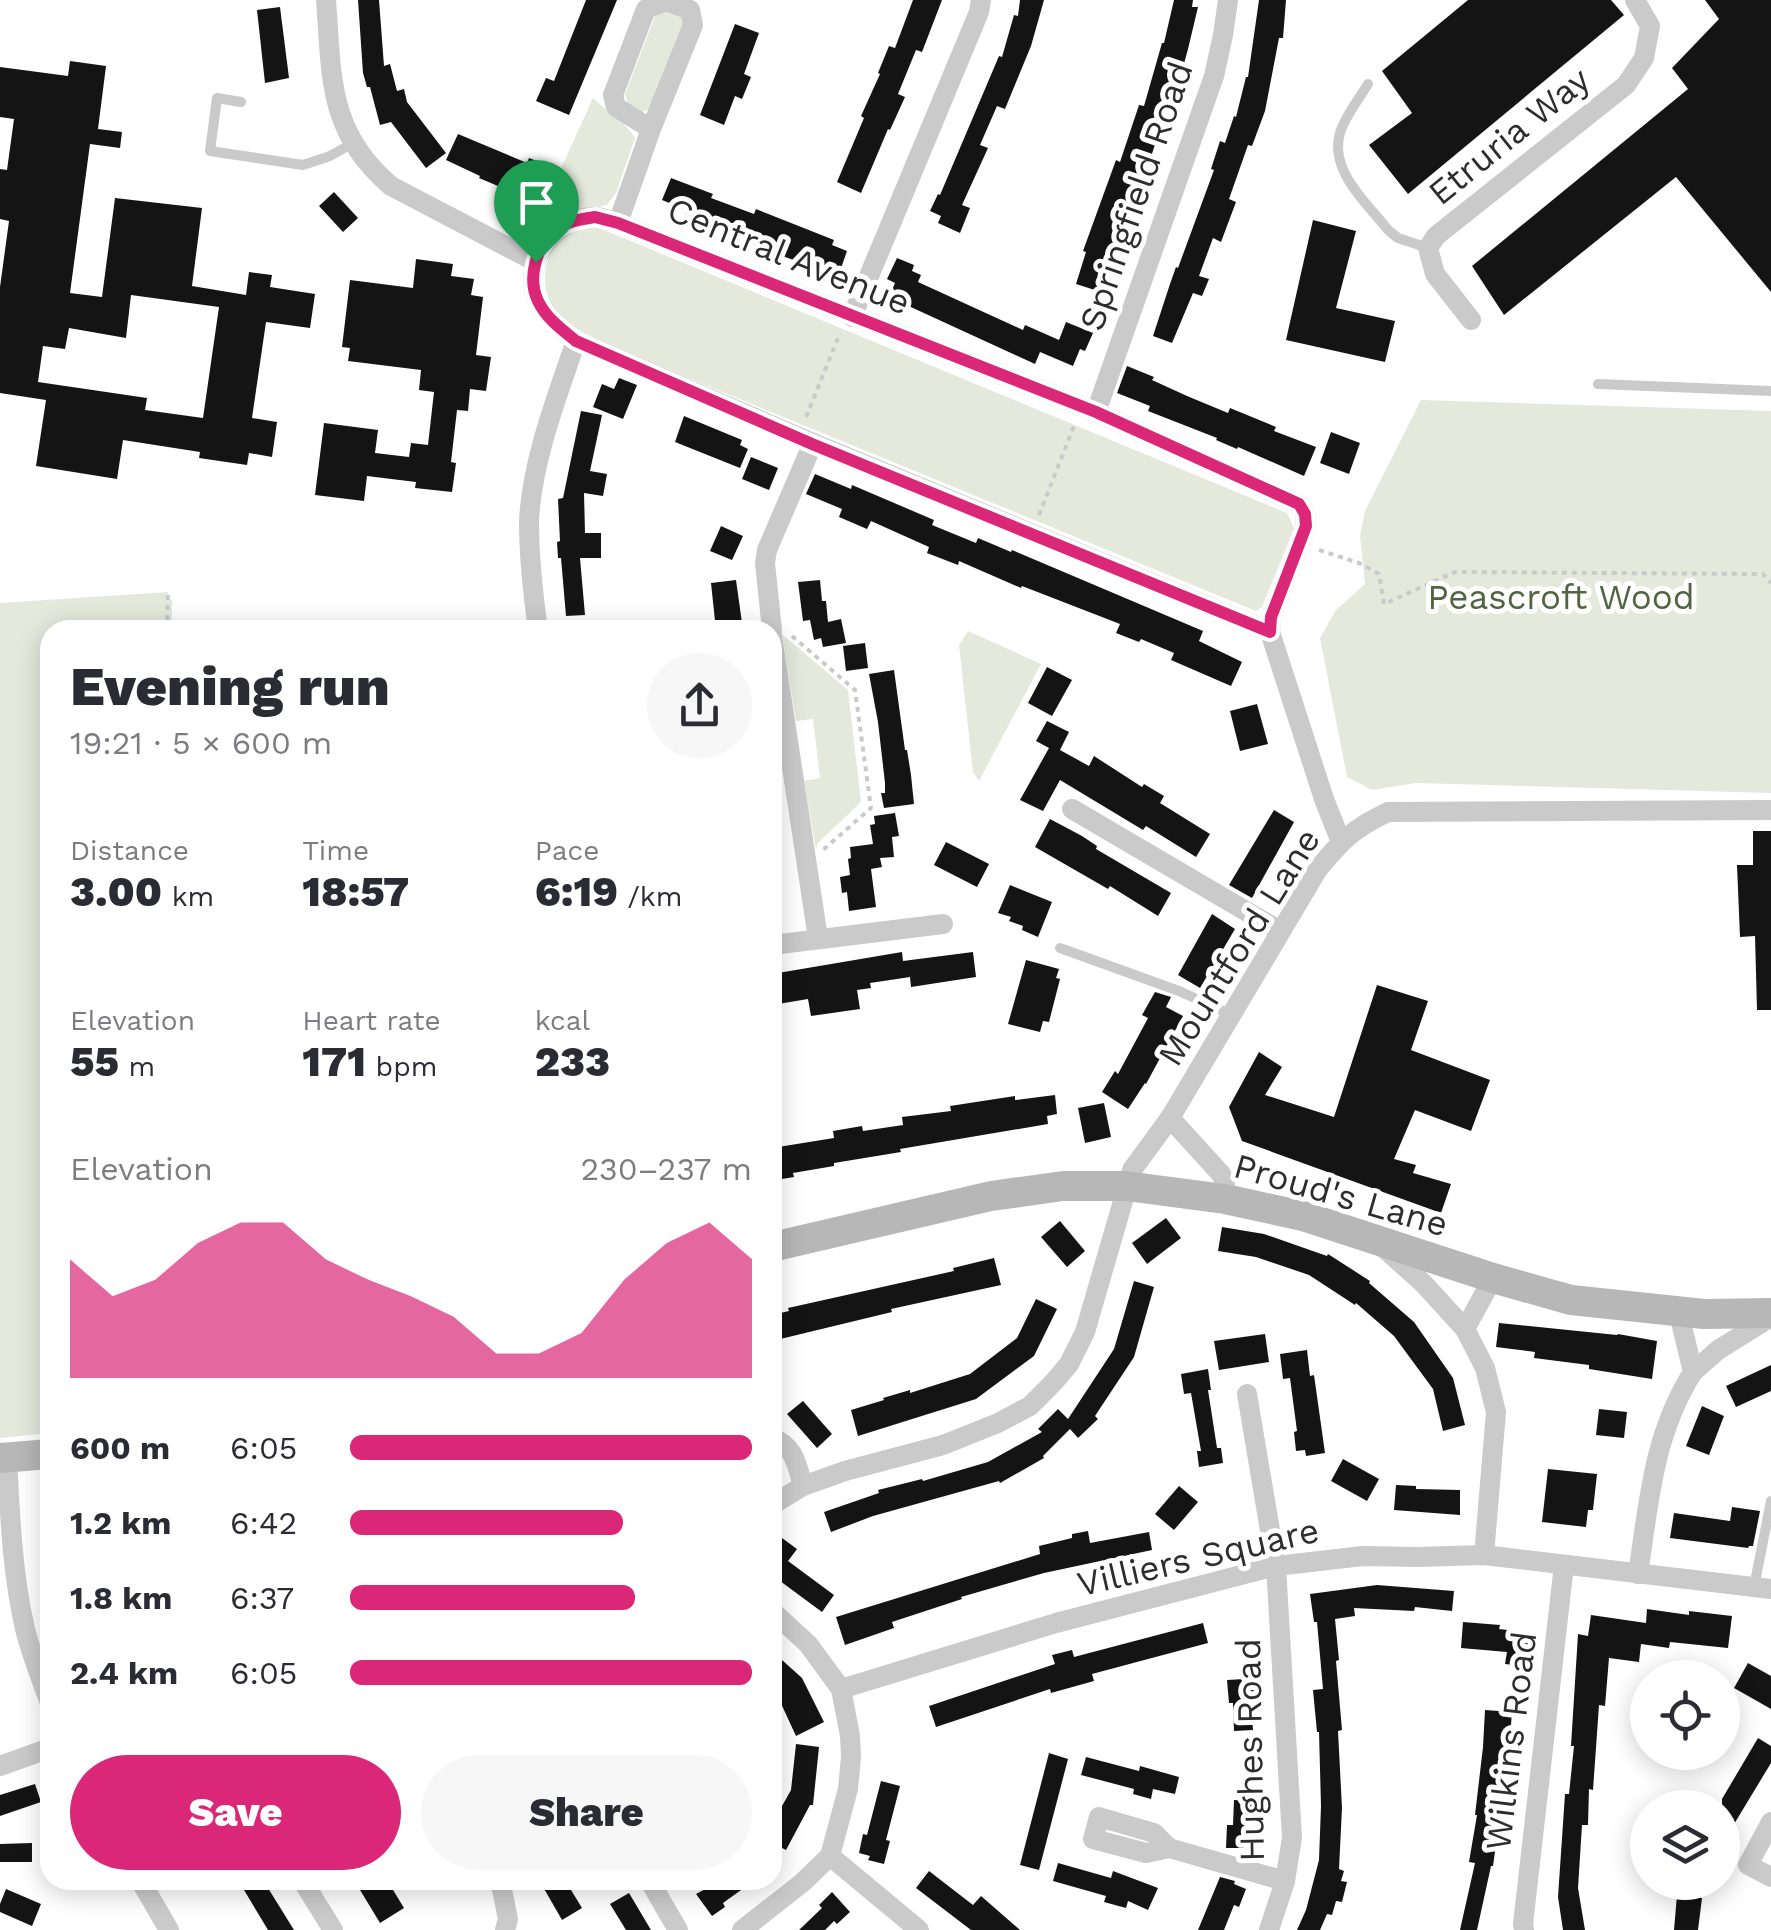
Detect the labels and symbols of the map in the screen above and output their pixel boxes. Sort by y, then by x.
street label: Springfield Road [1070,56,1202,336]
street label: Etruria Way [1420,58,1598,214]
pin [494,160,579,263]
street label: Central Avenue [662,188,916,324]
park label: Peascroft Wood [1427,576,1695,618]
street label: Mountford Lane [1149,821,1329,1073]
street label: Proud's Lane [1229,1144,1453,1246]
street label: Villiers Square [1073,1509,1323,1605]
street label: Wilkins Road [1477,1629,1545,1853]
street label: Hughes Road [1227,1638,1273,1862]

